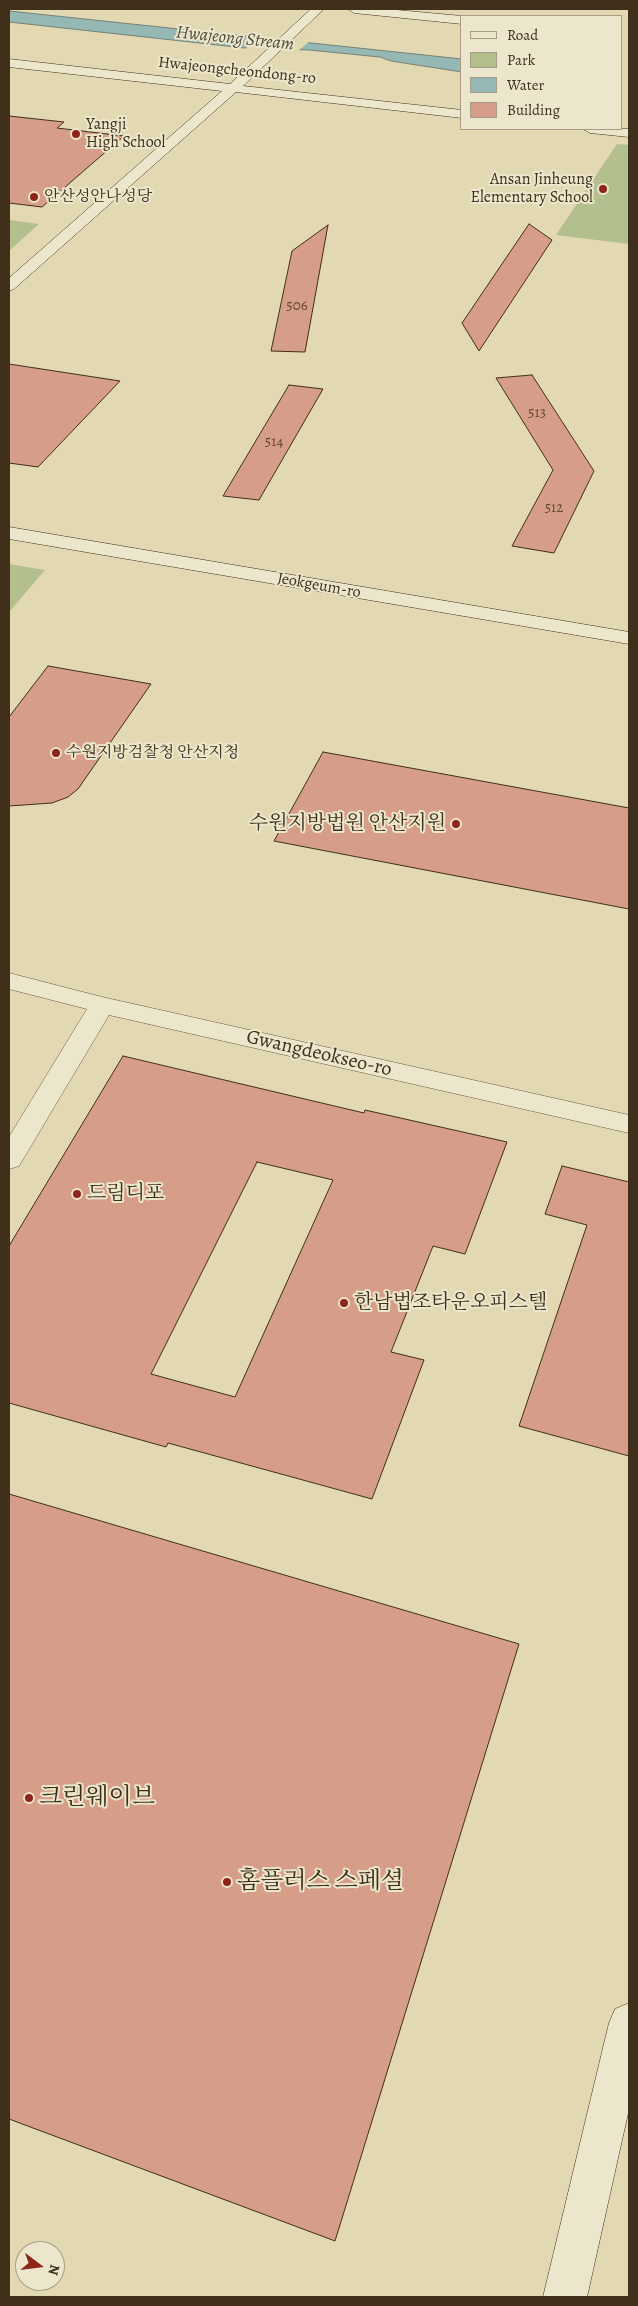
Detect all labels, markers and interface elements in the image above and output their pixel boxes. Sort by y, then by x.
legend [460,15,623,130]
water label: Hwajeong Stream [175,22,295,56]
text: Road [507,25,538,45]
text: Park [507,50,535,70]
street label: Hwajeongcheondong-ro [157,53,317,89]
text: Water [507,75,544,95]
text: Building [507,100,560,120]
place label: Yangji High School [86,115,165,153]
marker: Yangji High School [70,128,82,140]
place label: Ansan Jinheung Elementary School [470,170,593,208]
marker: Ansan Jinheung Elementary School [597,183,609,195]
place label: 안산성안나성당 [44,187,152,207]
marker: 안산성안나성당 [28,191,40,203]
house number: 506 [286,297,308,315]
house number: 513 [528,404,546,422]
house number: 514 [265,433,283,451]
house number: 512 [545,499,563,517]
street label: Jeokgeum-ro [276,569,362,603]
place label: 수원지방검찰청 안산지청 [66,743,239,763]
marker: 수원지방검찰청 안산지청 [50,747,62,759]
place label: 수원지방법원 안산지원 [249,812,446,836]
marker: 수원지방법원 안산지원 [450,818,462,830]
street label: Gwangdeokseo-ro [244,1026,394,1082]
place label: 드림디포 [87,1182,164,1206]
marker: 드림디포 [71,1188,83,1200]
place label: 한남법조타운오피스텔 [354,1291,547,1315]
marker: 한남법조타운오피스텔 [338,1297,350,1309]
place label: 크린웨이브 [39,1784,155,1812]
marker: 크린웨이브 [23,1792,35,1804]
place label: 홈플러스 스페셜 [237,1868,404,1896]
marker: 홈플러스 스페셜 [221,1876,233,1888]
north arrow [15,2241,65,2291]
text: N [44,2262,65,2277]

